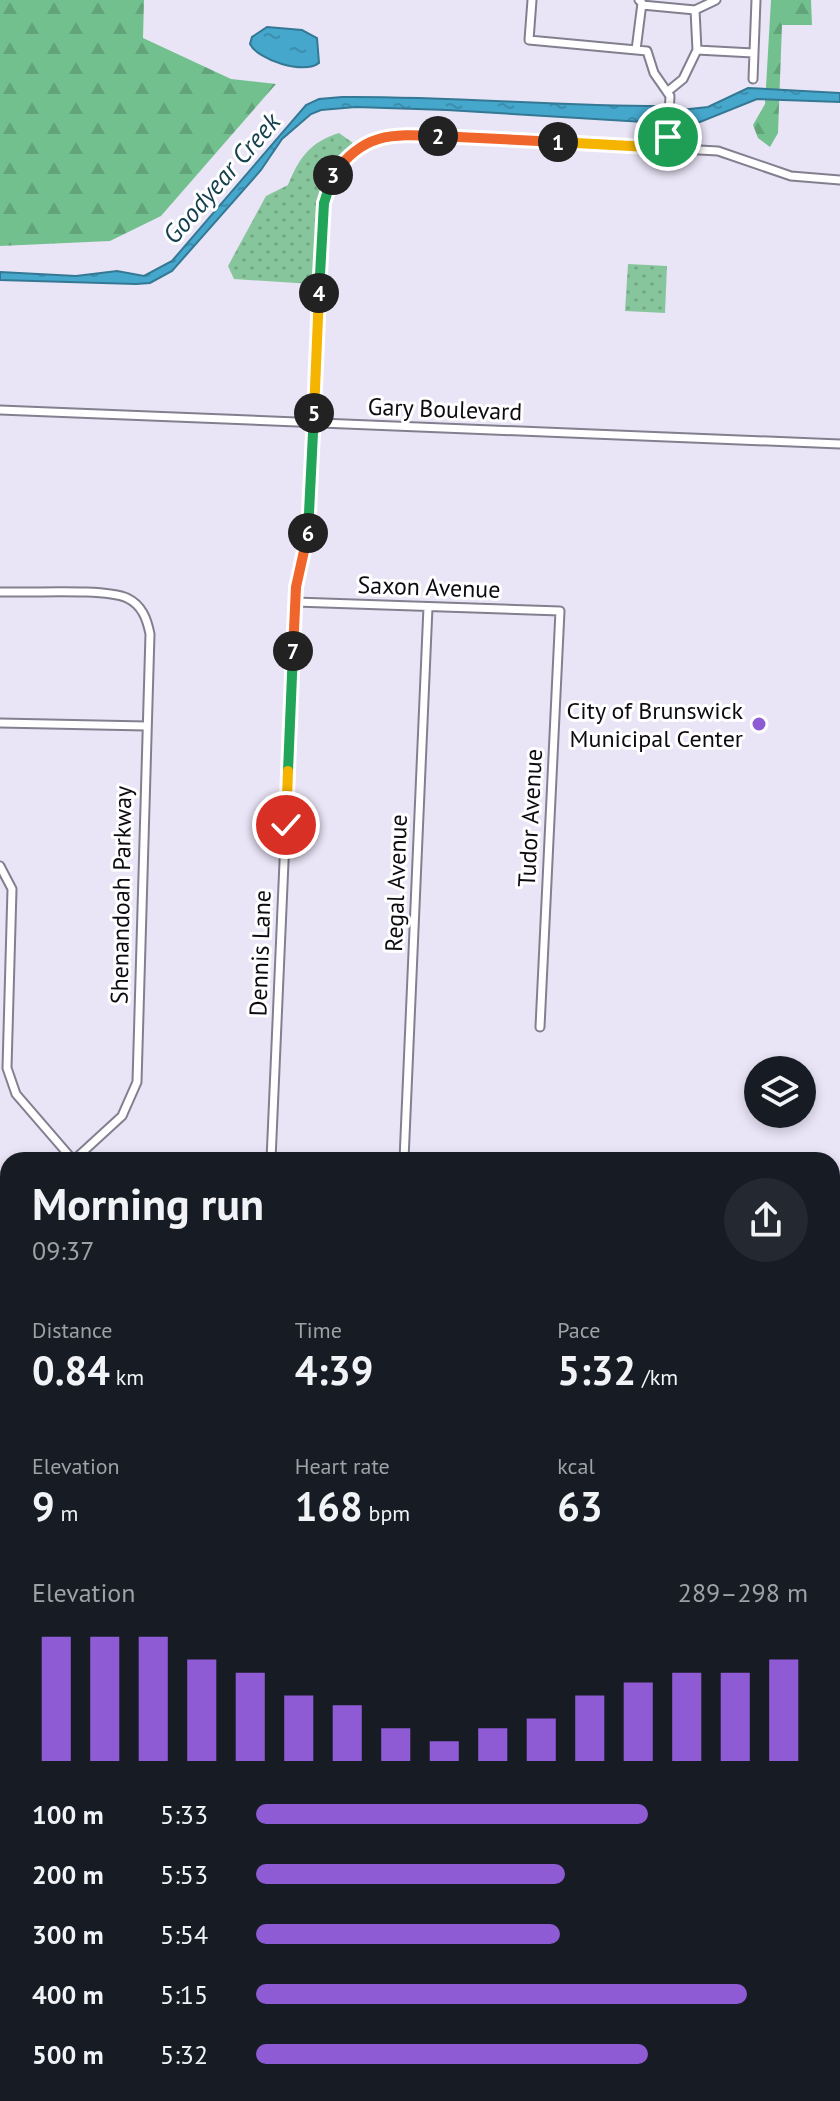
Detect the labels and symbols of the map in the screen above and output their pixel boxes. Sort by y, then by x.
pin [634,103,702,171]
water label: Goodyear Creek [155,105,288,250]
pin: 2 [418,116,458,156]
pin: 1 [538,122,578,162]
pin: 3 [313,155,353,195]
pin: 4 [299,273,339,313]
street label: Gary Boulevard [367,391,523,427]
pin: 5 [294,393,334,433]
pin: 6 [288,513,328,553]
street label: Saxon Avenue [357,569,501,605]
pin: 7 [273,631,313,671]
place label: City of Brunswick Municipal Center [567,695,743,754]
marker: City of Brunswick Municipal Center [750,715,768,733]
street label: Tudor Avenue [511,748,549,888]
street label: Shenandoah Parkway [104,786,138,1004]
pin [252,791,320,859]
street label: Regal Avenue [378,814,414,952]
street label: Dennis Lane [242,889,278,1017]

